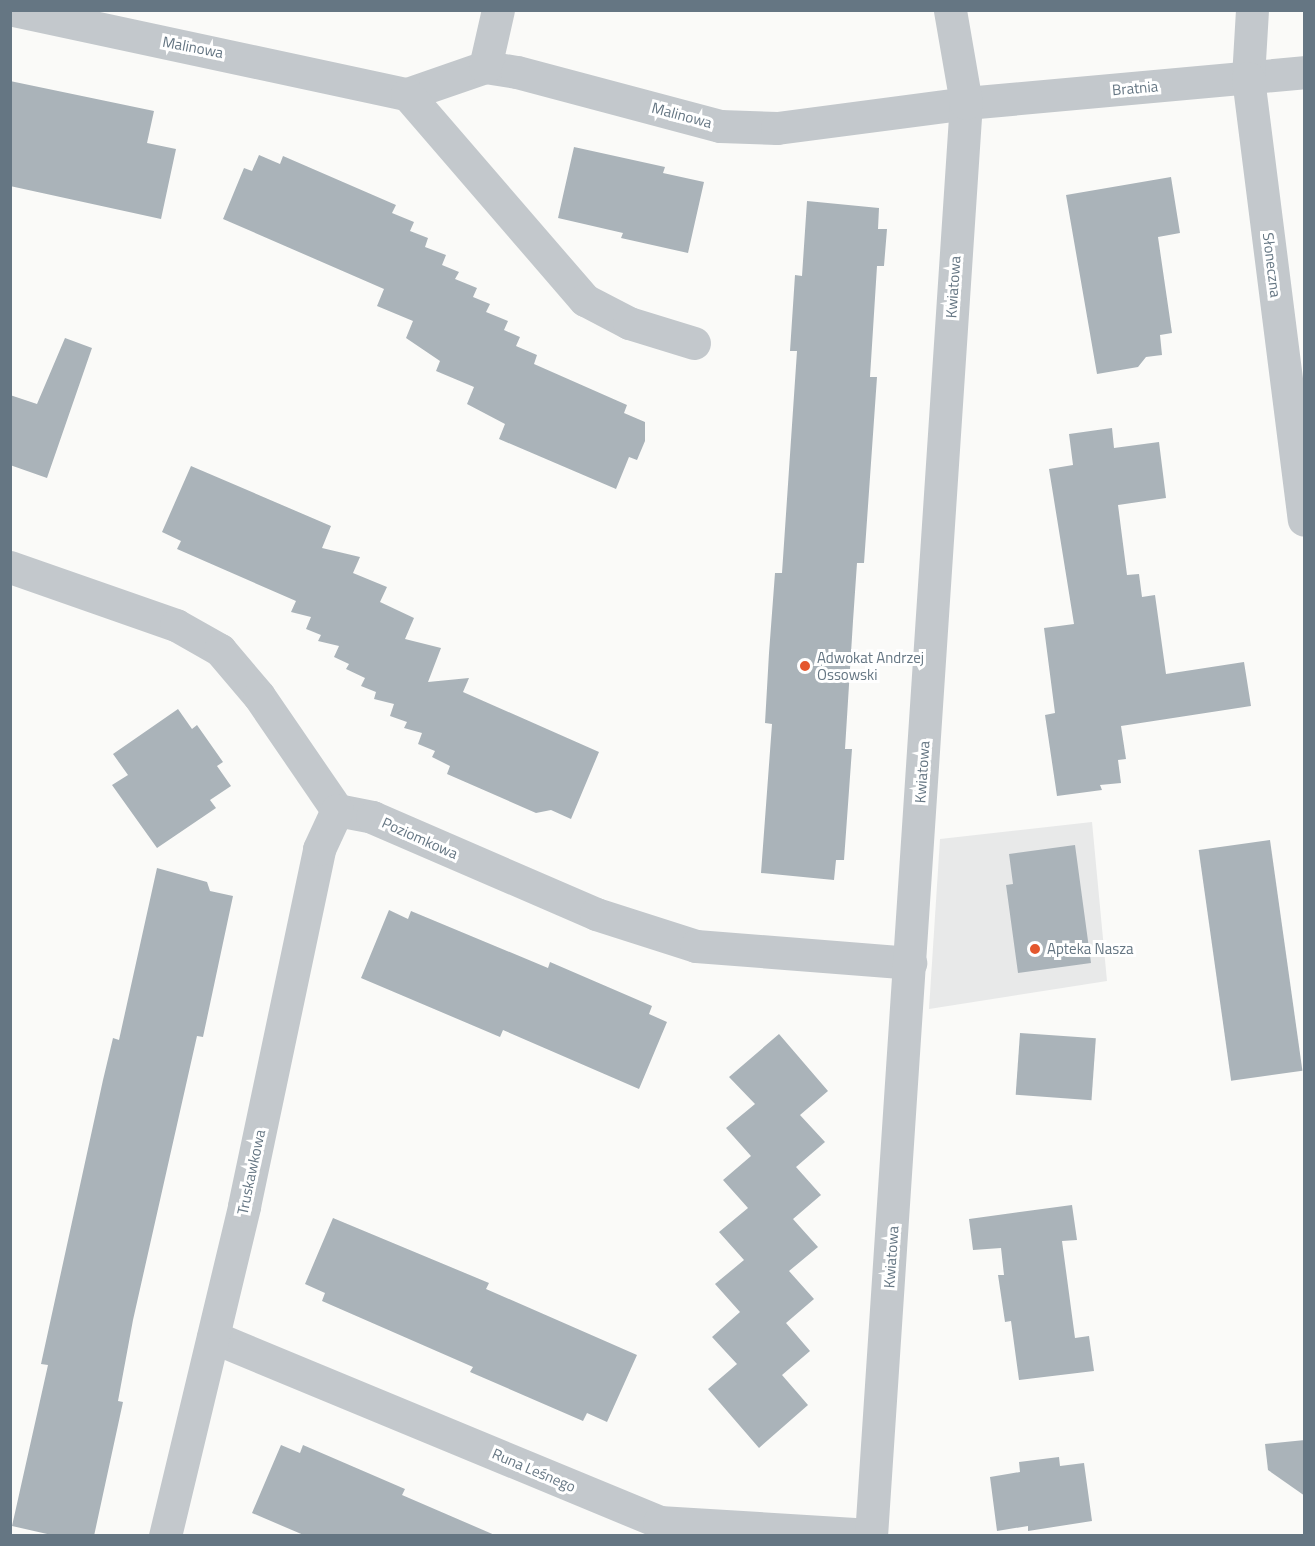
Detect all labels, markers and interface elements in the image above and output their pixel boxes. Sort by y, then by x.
street label: Malinowa [161,32,225,62]
street label: Bratnia [1111,77,1159,99]
street label: Malinowa [650,98,714,132]
street label: Słoneczna [1259,232,1285,298]
street label: Kwiatowa [942,255,964,319]
place label: Adwokat Andrzej Ossowski [817,648,924,683]
marker: Adwokat Andrzej Ossowski [798,659,812,673]
street label: Kwiatowa [911,740,933,804]
street label: Poziomkowa [379,813,461,863]
place label: Apteka Nasza [1047,940,1134,958]
marker: Apteka Nasza [1028,942,1042,956]
street label: Truskawkowa [233,1128,269,1216]
street label: Kwiatowa [880,1225,902,1289]
street label: Runa Leśnego [490,1444,578,1496]

